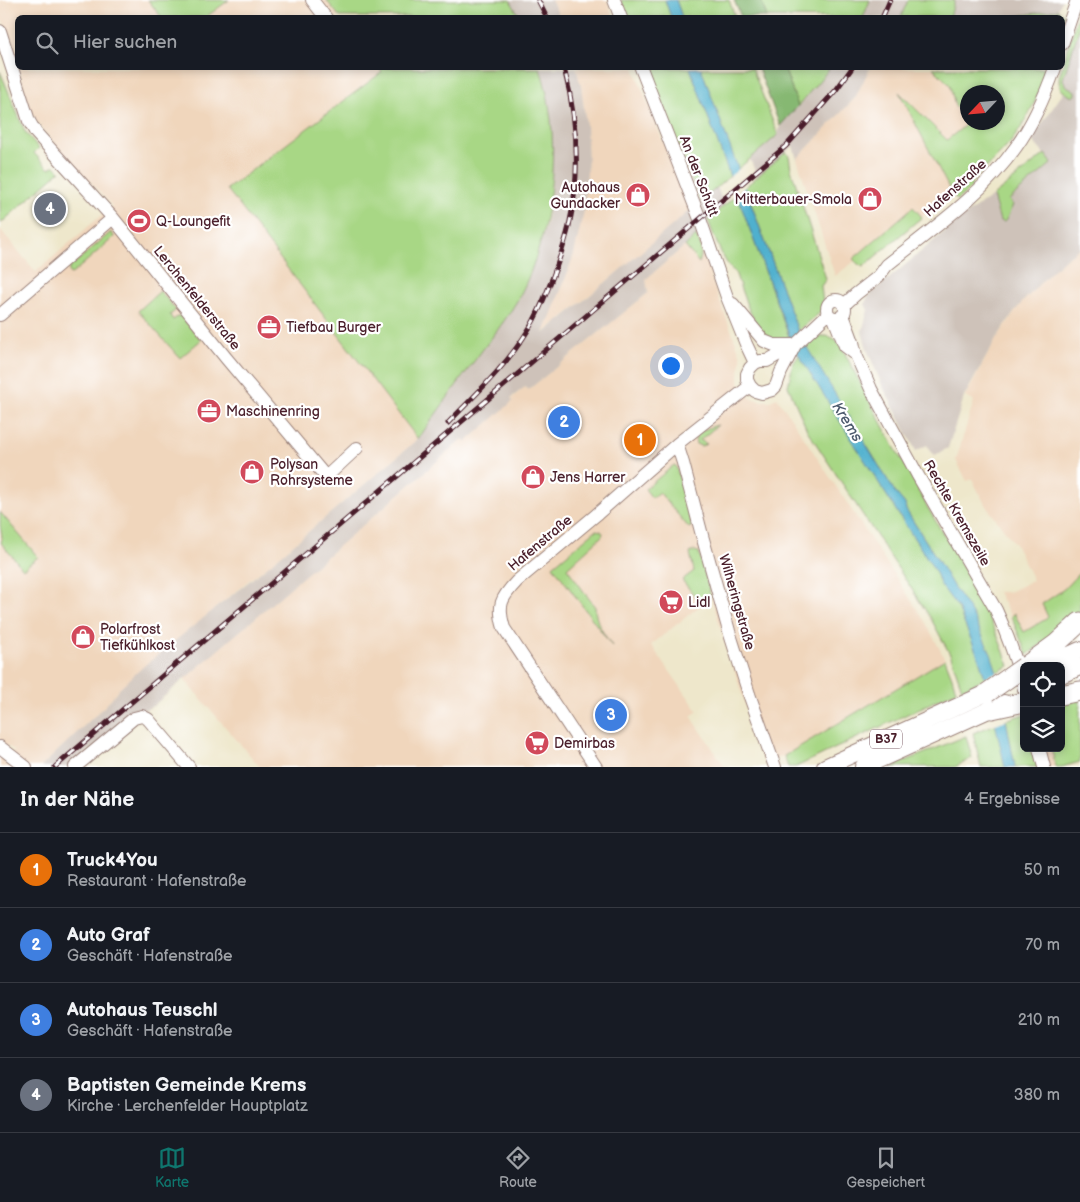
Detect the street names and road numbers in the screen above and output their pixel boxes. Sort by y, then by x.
street label: An der Schütt [676,133,722,219]
street label: Hafenstraße [920,156,990,220]
street label: Lerchenfelderstraße [150,243,244,353]
street label: Rechte Kremszeile [920,457,994,569]
street label: Hafenstraße [505,511,575,575]
street label: Wilheringstraße [715,552,759,652]
road number: B37 [870,730,902,749]

